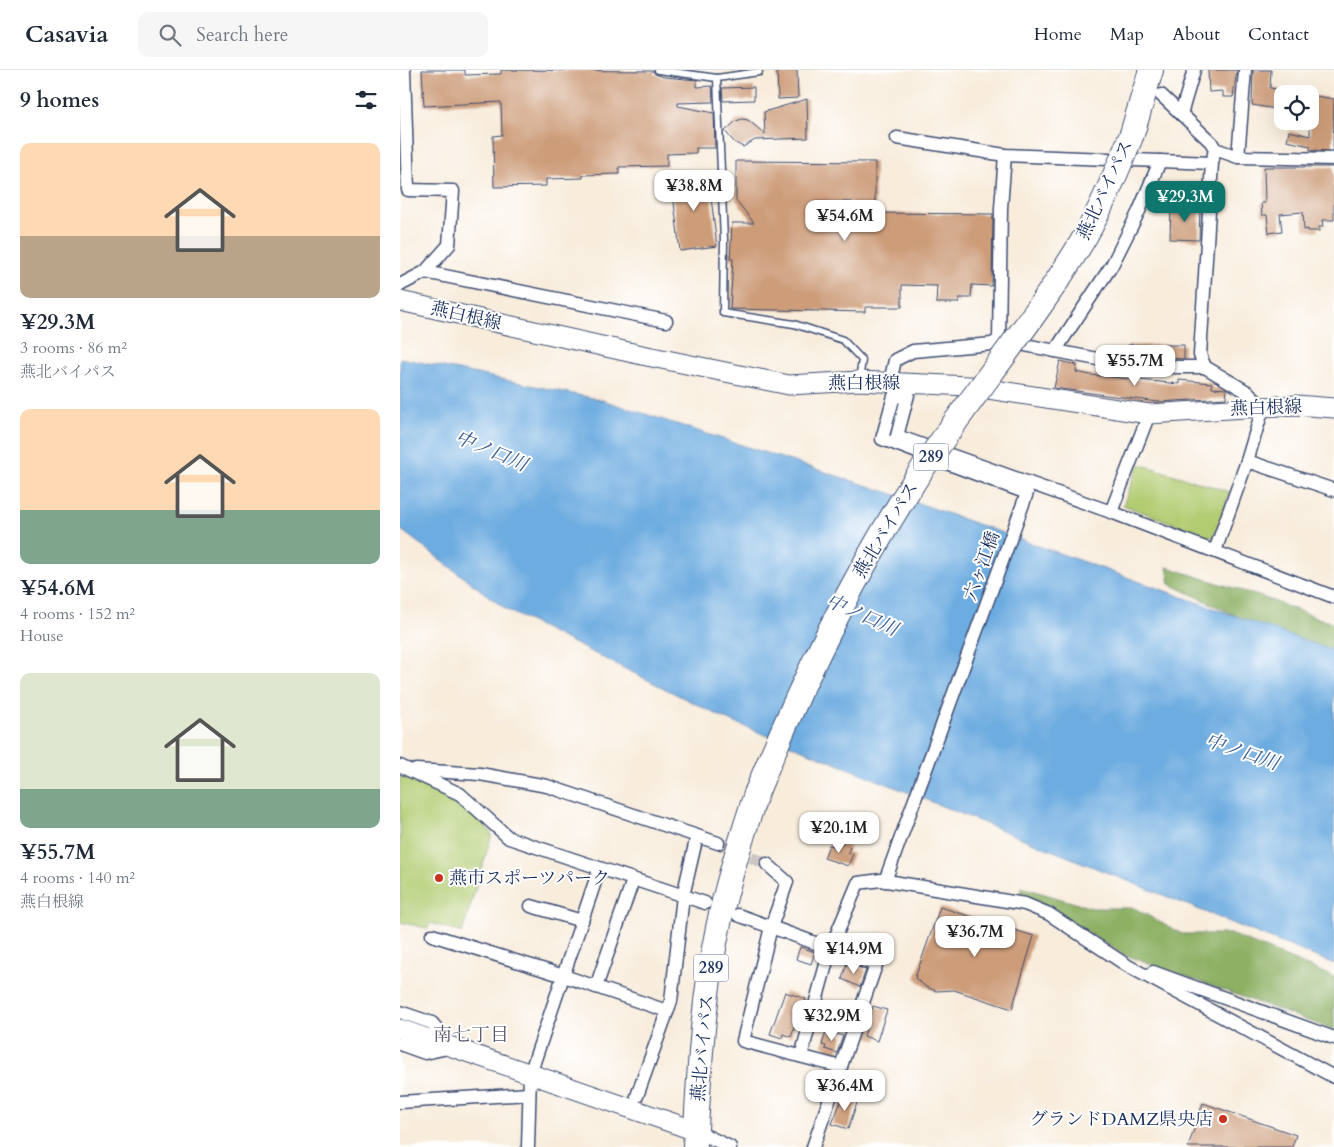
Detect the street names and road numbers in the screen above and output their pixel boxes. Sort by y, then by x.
street label: 燕北バイパス [1071,136,1139,244]
street label: 燕白根線 [428,296,504,336]
street label: 燕白根線 [828,371,900,396]
street label: 燕白根線 [1230,394,1302,422]
road number: 289 [914,444,948,471]
street label: 燕北バイパス [848,477,924,583]
street label: 六ヶ江橋 [958,528,1006,604]
road number: 289 [694,954,728,981]
street label: 燕北バイパス [686,993,720,1103]

